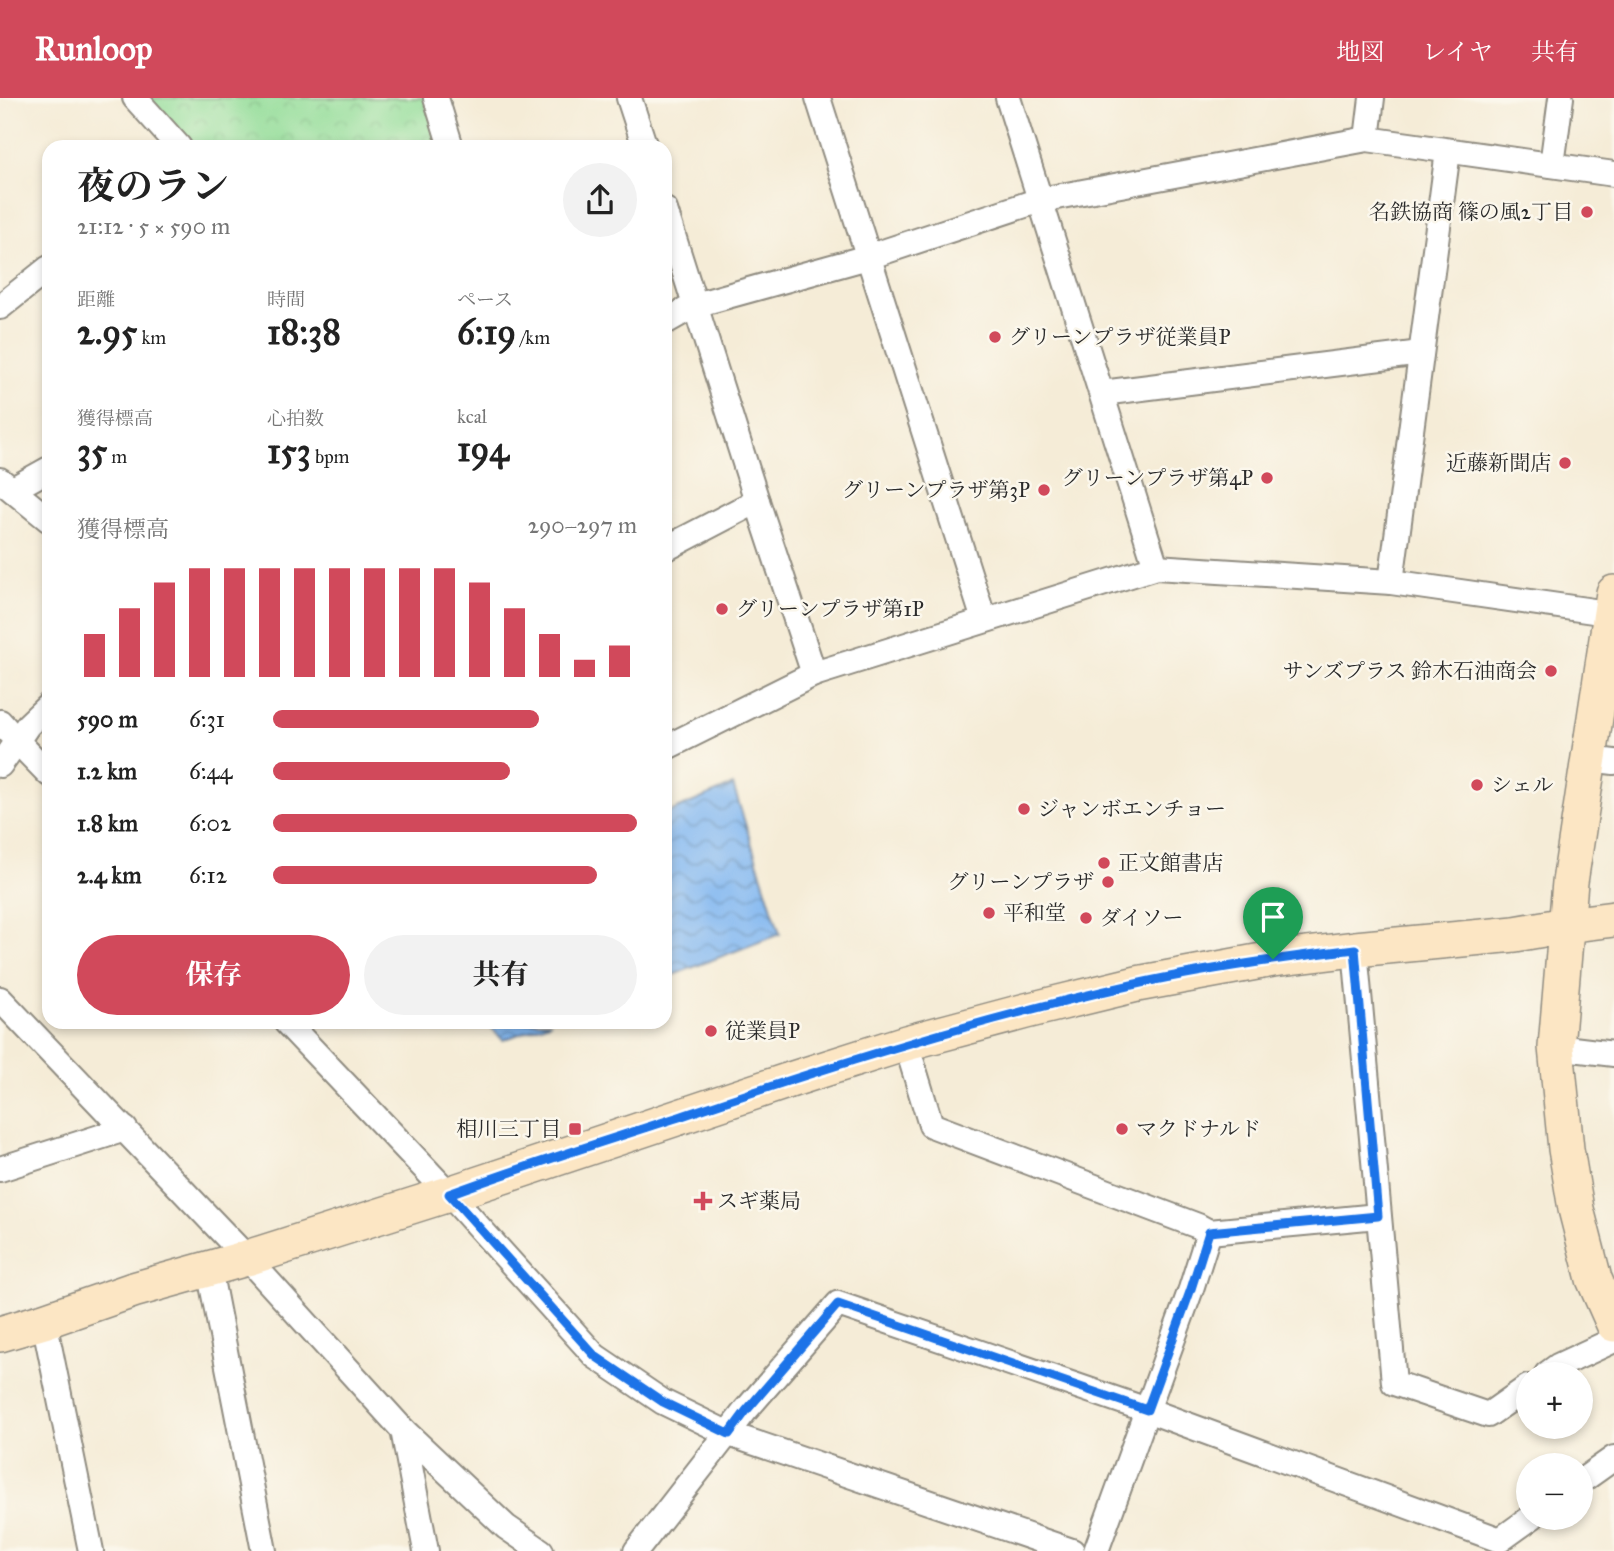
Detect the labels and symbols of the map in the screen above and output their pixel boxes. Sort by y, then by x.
place label: 名鉄協商 篠の風2丁目 [1369,199,1573,225]
marker: 名鉄協商 篠の風2丁目 [1579,204,1595,220]
place label: グリーンプラザ従業員P [1009,324,1231,350]
marker: グリーンプラザ従業員P [987,329,1003,345]
place label: 近藤新聞店 [1446,450,1551,476]
marker: 近藤新聞店 [1557,455,1573,471]
place label: グリーンプラザ第4P [1062,465,1253,491]
marker: グリーンプラザ第4P [1259,470,1275,486]
place label: グリーンプラザ第3P [842,477,1030,503]
marker: グリーンプラザ第3P [1036,482,1052,498]
place label: グリーンプラザ第1P [736,596,924,622]
marker: グリーンプラザ第1P [714,601,730,617]
place label: サンズプラス 鈴木石油商会 [1283,658,1537,684]
marker: サンズプラス 鈴木石油商会 [1543,663,1559,679]
place label: シェル [1491,772,1554,798]
marker: シェル [1469,777,1485,793]
place label: ジャンボエンチョー [1038,796,1226,822]
marker: ジャンボエンチョー [1016,801,1032,817]
place label: 正文館書店 [1118,850,1223,876]
marker: 正文館書店 [1096,855,1112,871]
place label: グリーンプラザ [947,869,1094,895]
marker: グリーンプラザ [1100,874,1116,890]
pin [1243,887,1303,959]
place label: 平和堂 [1003,900,1066,926]
marker: 平和堂 [981,905,997,921]
place label: ダイソー [1100,905,1184,931]
marker: ダイソー [1078,910,1094,926]
place label: 従業員P [725,1018,800,1044]
marker: 従業員P [703,1023,719,1039]
place label: 相川三丁目 [456,1116,561,1142]
place label: マクドナルド [1136,1116,1261,1142]
marker: 相川三丁目 [567,1121,583,1137]
marker: マクドナルド [1114,1121,1130,1137]
place label: スギ薬局 [717,1188,801,1214]
marker: スギ薬局 [695,1193,711,1209]

